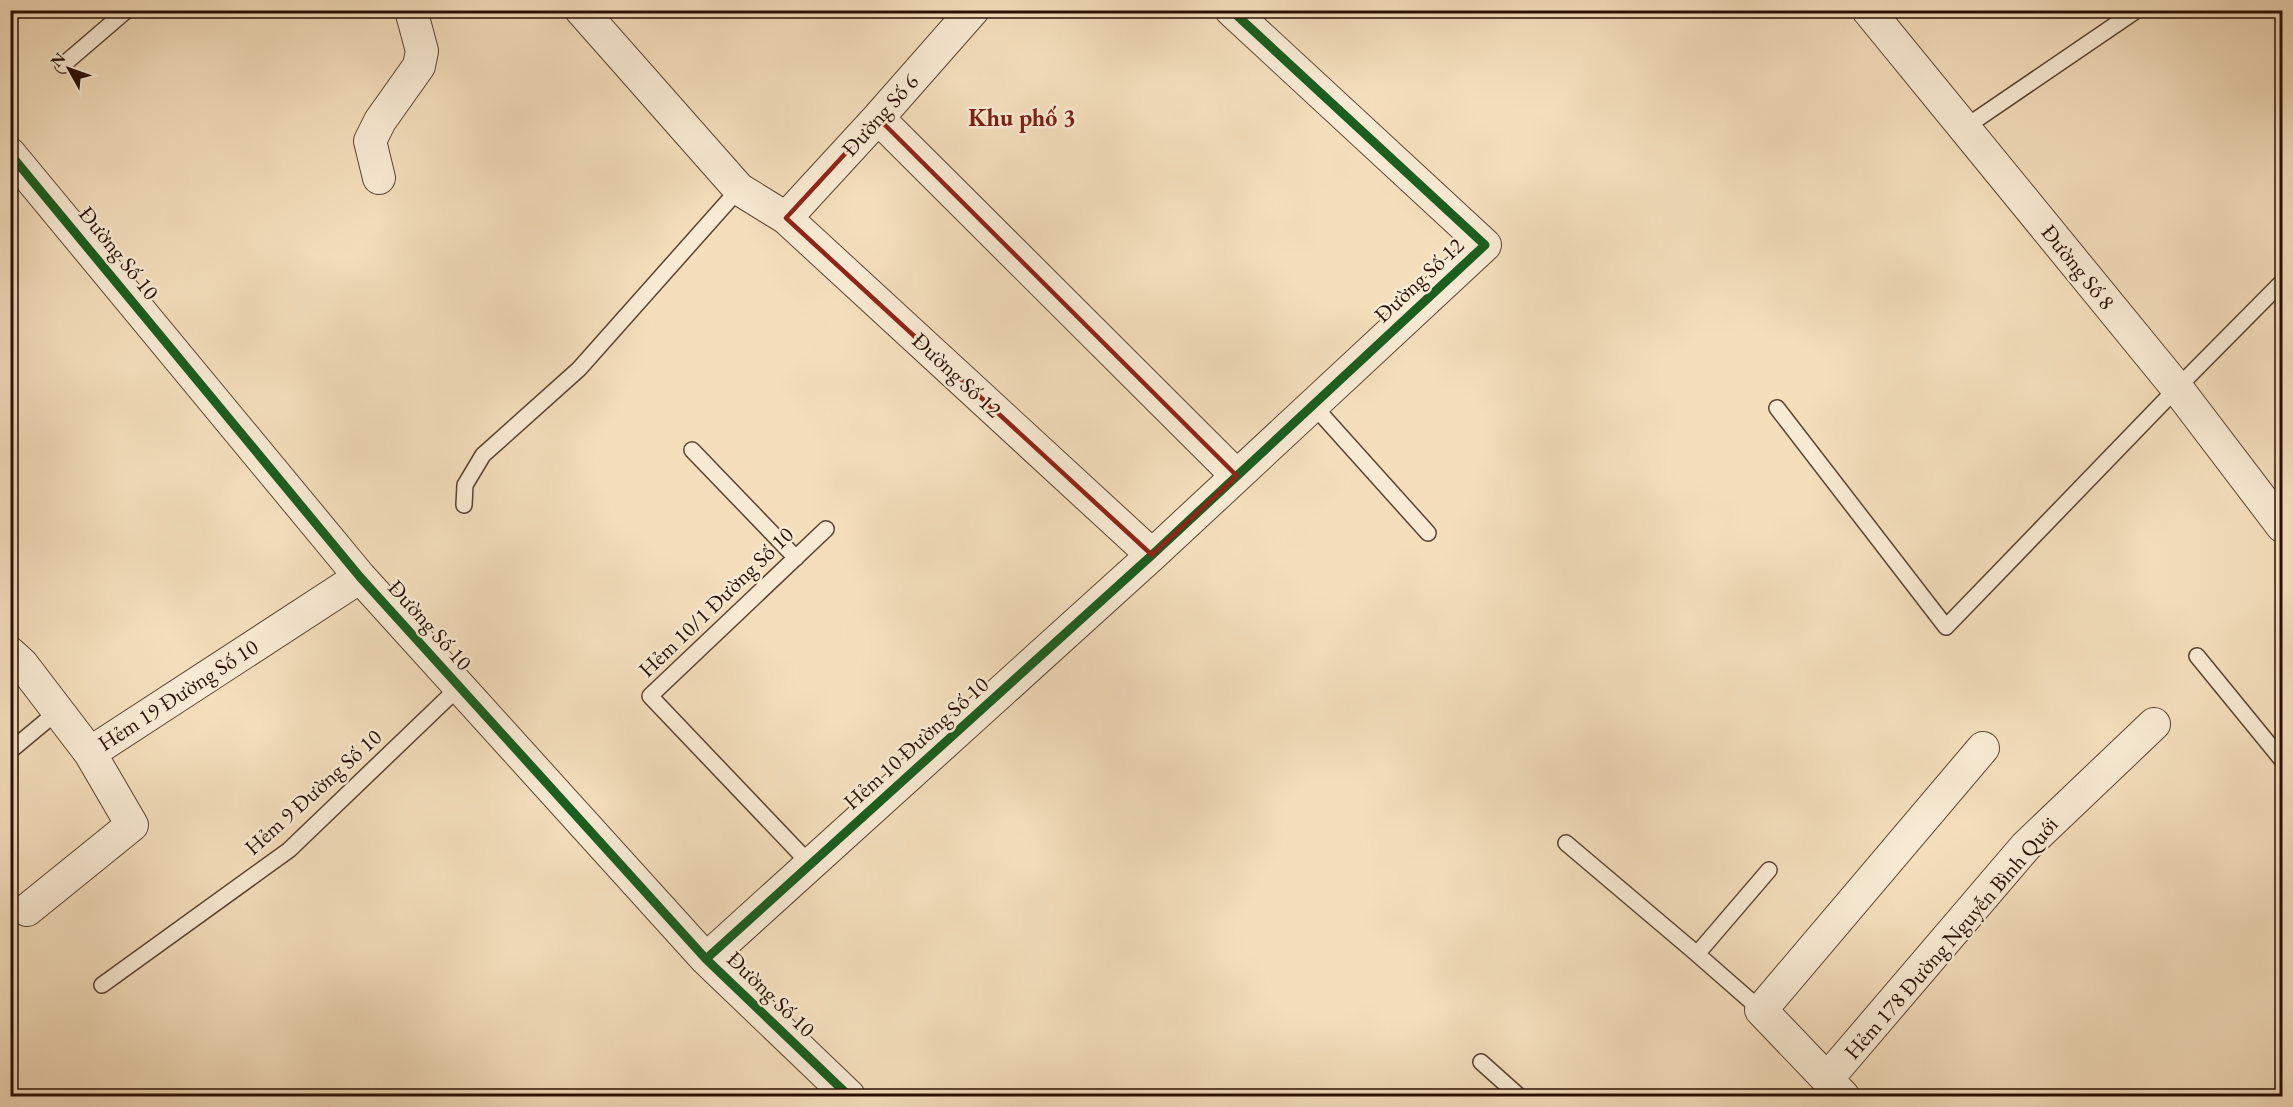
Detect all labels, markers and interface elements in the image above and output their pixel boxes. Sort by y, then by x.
north arrow [39,39,99,99]
text: N [46,48,70,71]
street label: Đường Số 6 [835,67,925,163]
district label: Khu phố 3 [968,102,1076,133]
street label: Đường Số 10 [72,200,166,306]
street label: Đường Số 8 [2035,218,2121,316]
street label: Đường Số 12 [1368,231,1470,329]
street label: Đường Số 12 [906,326,1008,424]
street label: Hẻm 10/1 Đường Số 10 [632,520,800,684]
street label: Đường Số 10 [382,574,479,677]
street label: Hẻm 19 Đường Số 10 [92,632,264,758]
street label: Hẻm 10 Đường Số 10 [837,670,995,816]
street label: Hẻm 9 Đường Số 10 [238,722,388,861]
street label: Hẻm 178 Đường Nguyễn Bình Quới [1838,811,2064,1065]
street label: Đường Số 10 [721,945,822,1044]

